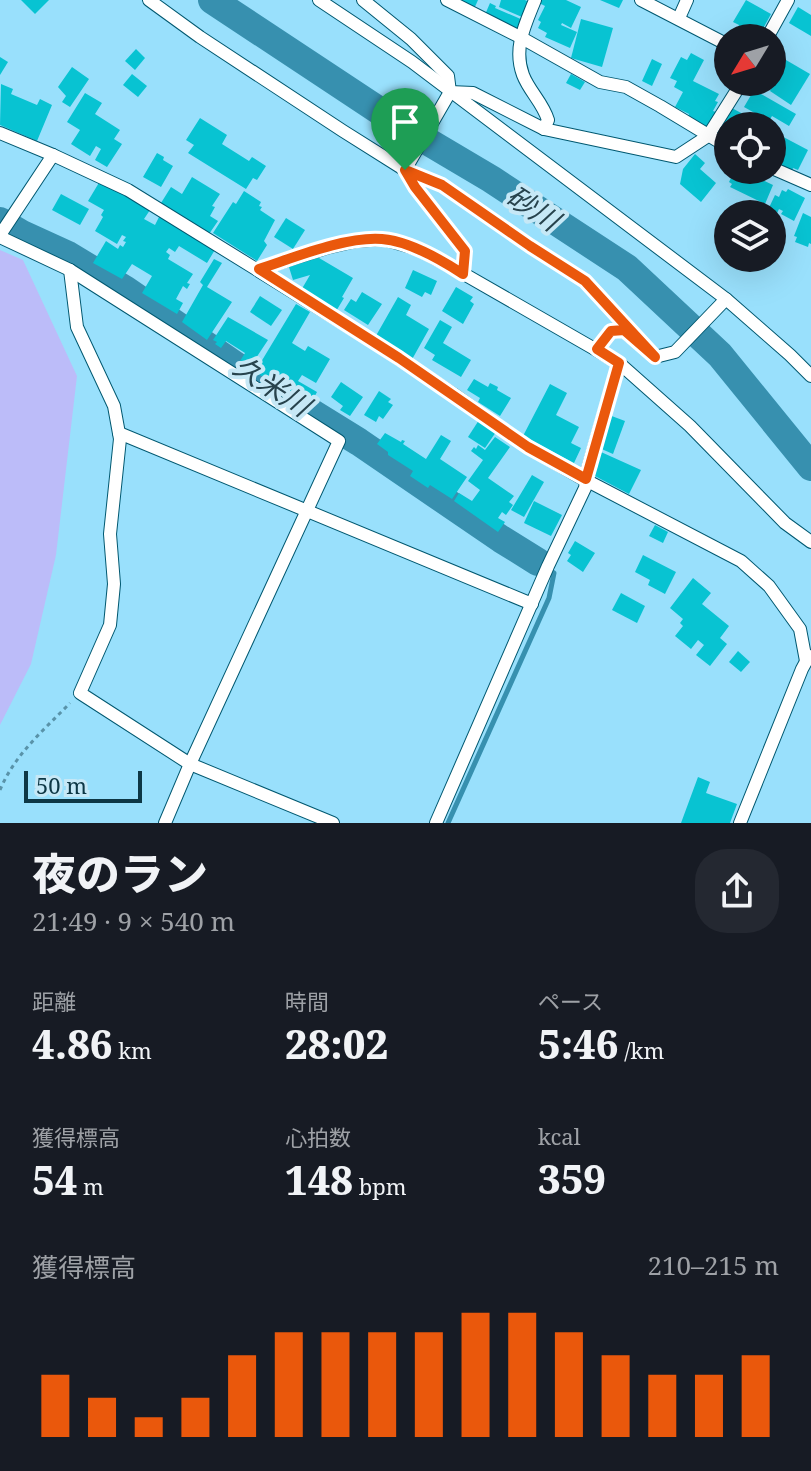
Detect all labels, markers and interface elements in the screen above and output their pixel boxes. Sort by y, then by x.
north arrow [714,24,786,96]
map controls [714,24,786,272]
pin [371,88,439,170]
icon: arrive [383,100,427,144]
button: locate [714,112,786,184]
water label: 砂川 [500,176,570,240]
button: layers [714,200,786,272]
water label: 久米川 [227,346,321,426]
scale bar [24,767,142,803]
text: 50 m [36,770,87,800]
text: 夜のラン [32,843,208,903]
button: share [695,849,779,933]
text: 21:49 · 9 × 540 m [32,903,235,939]
text: 距離 [32,986,76,1016]
text: 時間 [285,986,329,1016]
text: ペース [538,986,603,1016]
text: 4.86 [32,1016,113,1071]
text: 28:02 [285,1016,388,1071]
text: 5:46 [538,1016,618,1071]
text: km [113,1035,152,1065]
text: /km [618,1035,664,1065]
text: kcal [538,1121,580,1151]
text: 獲得標高 [32,1122,120,1152]
text: 心拍数 [285,1122,351,1152]
text: 359 [538,1151,606,1206]
text: 54 [32,1152,77,1207]
text: 148 [285,1152,353,1207]
text: m [77,1171,104,1201]
text: bpm [353,1171,407,1201]
text: 210–215 m [647,1247,779,1283]
text: 獲得標高 [32,1249,136,1285]

